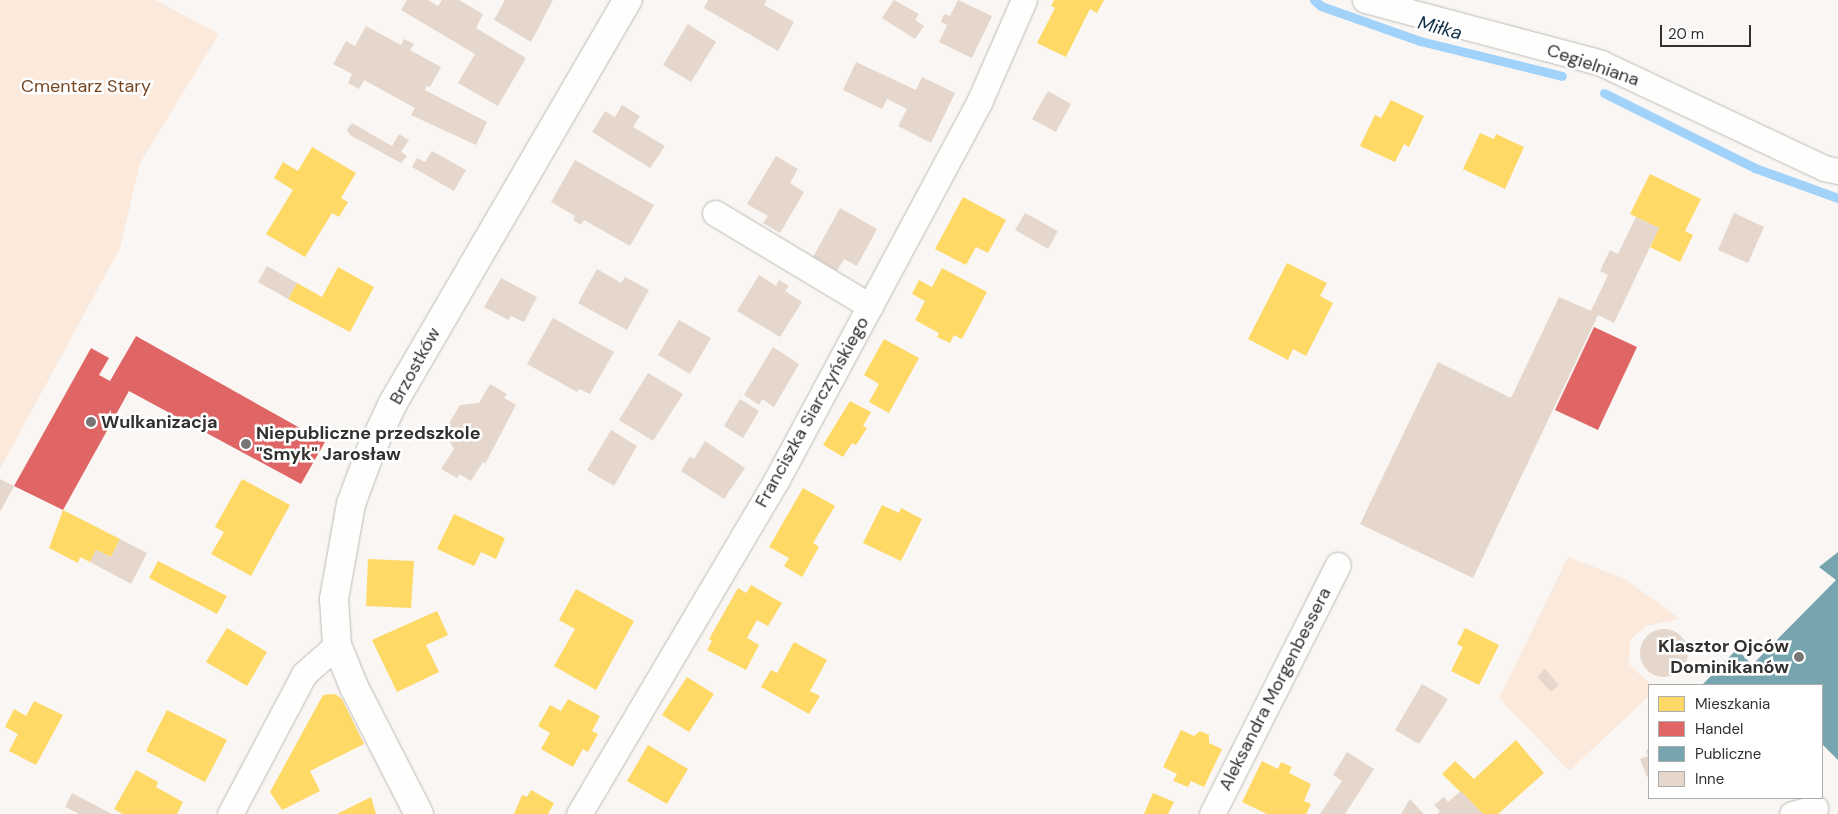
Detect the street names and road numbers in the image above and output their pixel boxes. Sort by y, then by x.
street label: Cegielniana [1544,39,1642,91]
street label: Franciszka Siarczyńskiego [751,313,873,511]
street label: Brzostków [385,324,445,408]
street label: Aleksandra Morgenbessera [1214,584,1336,794]

